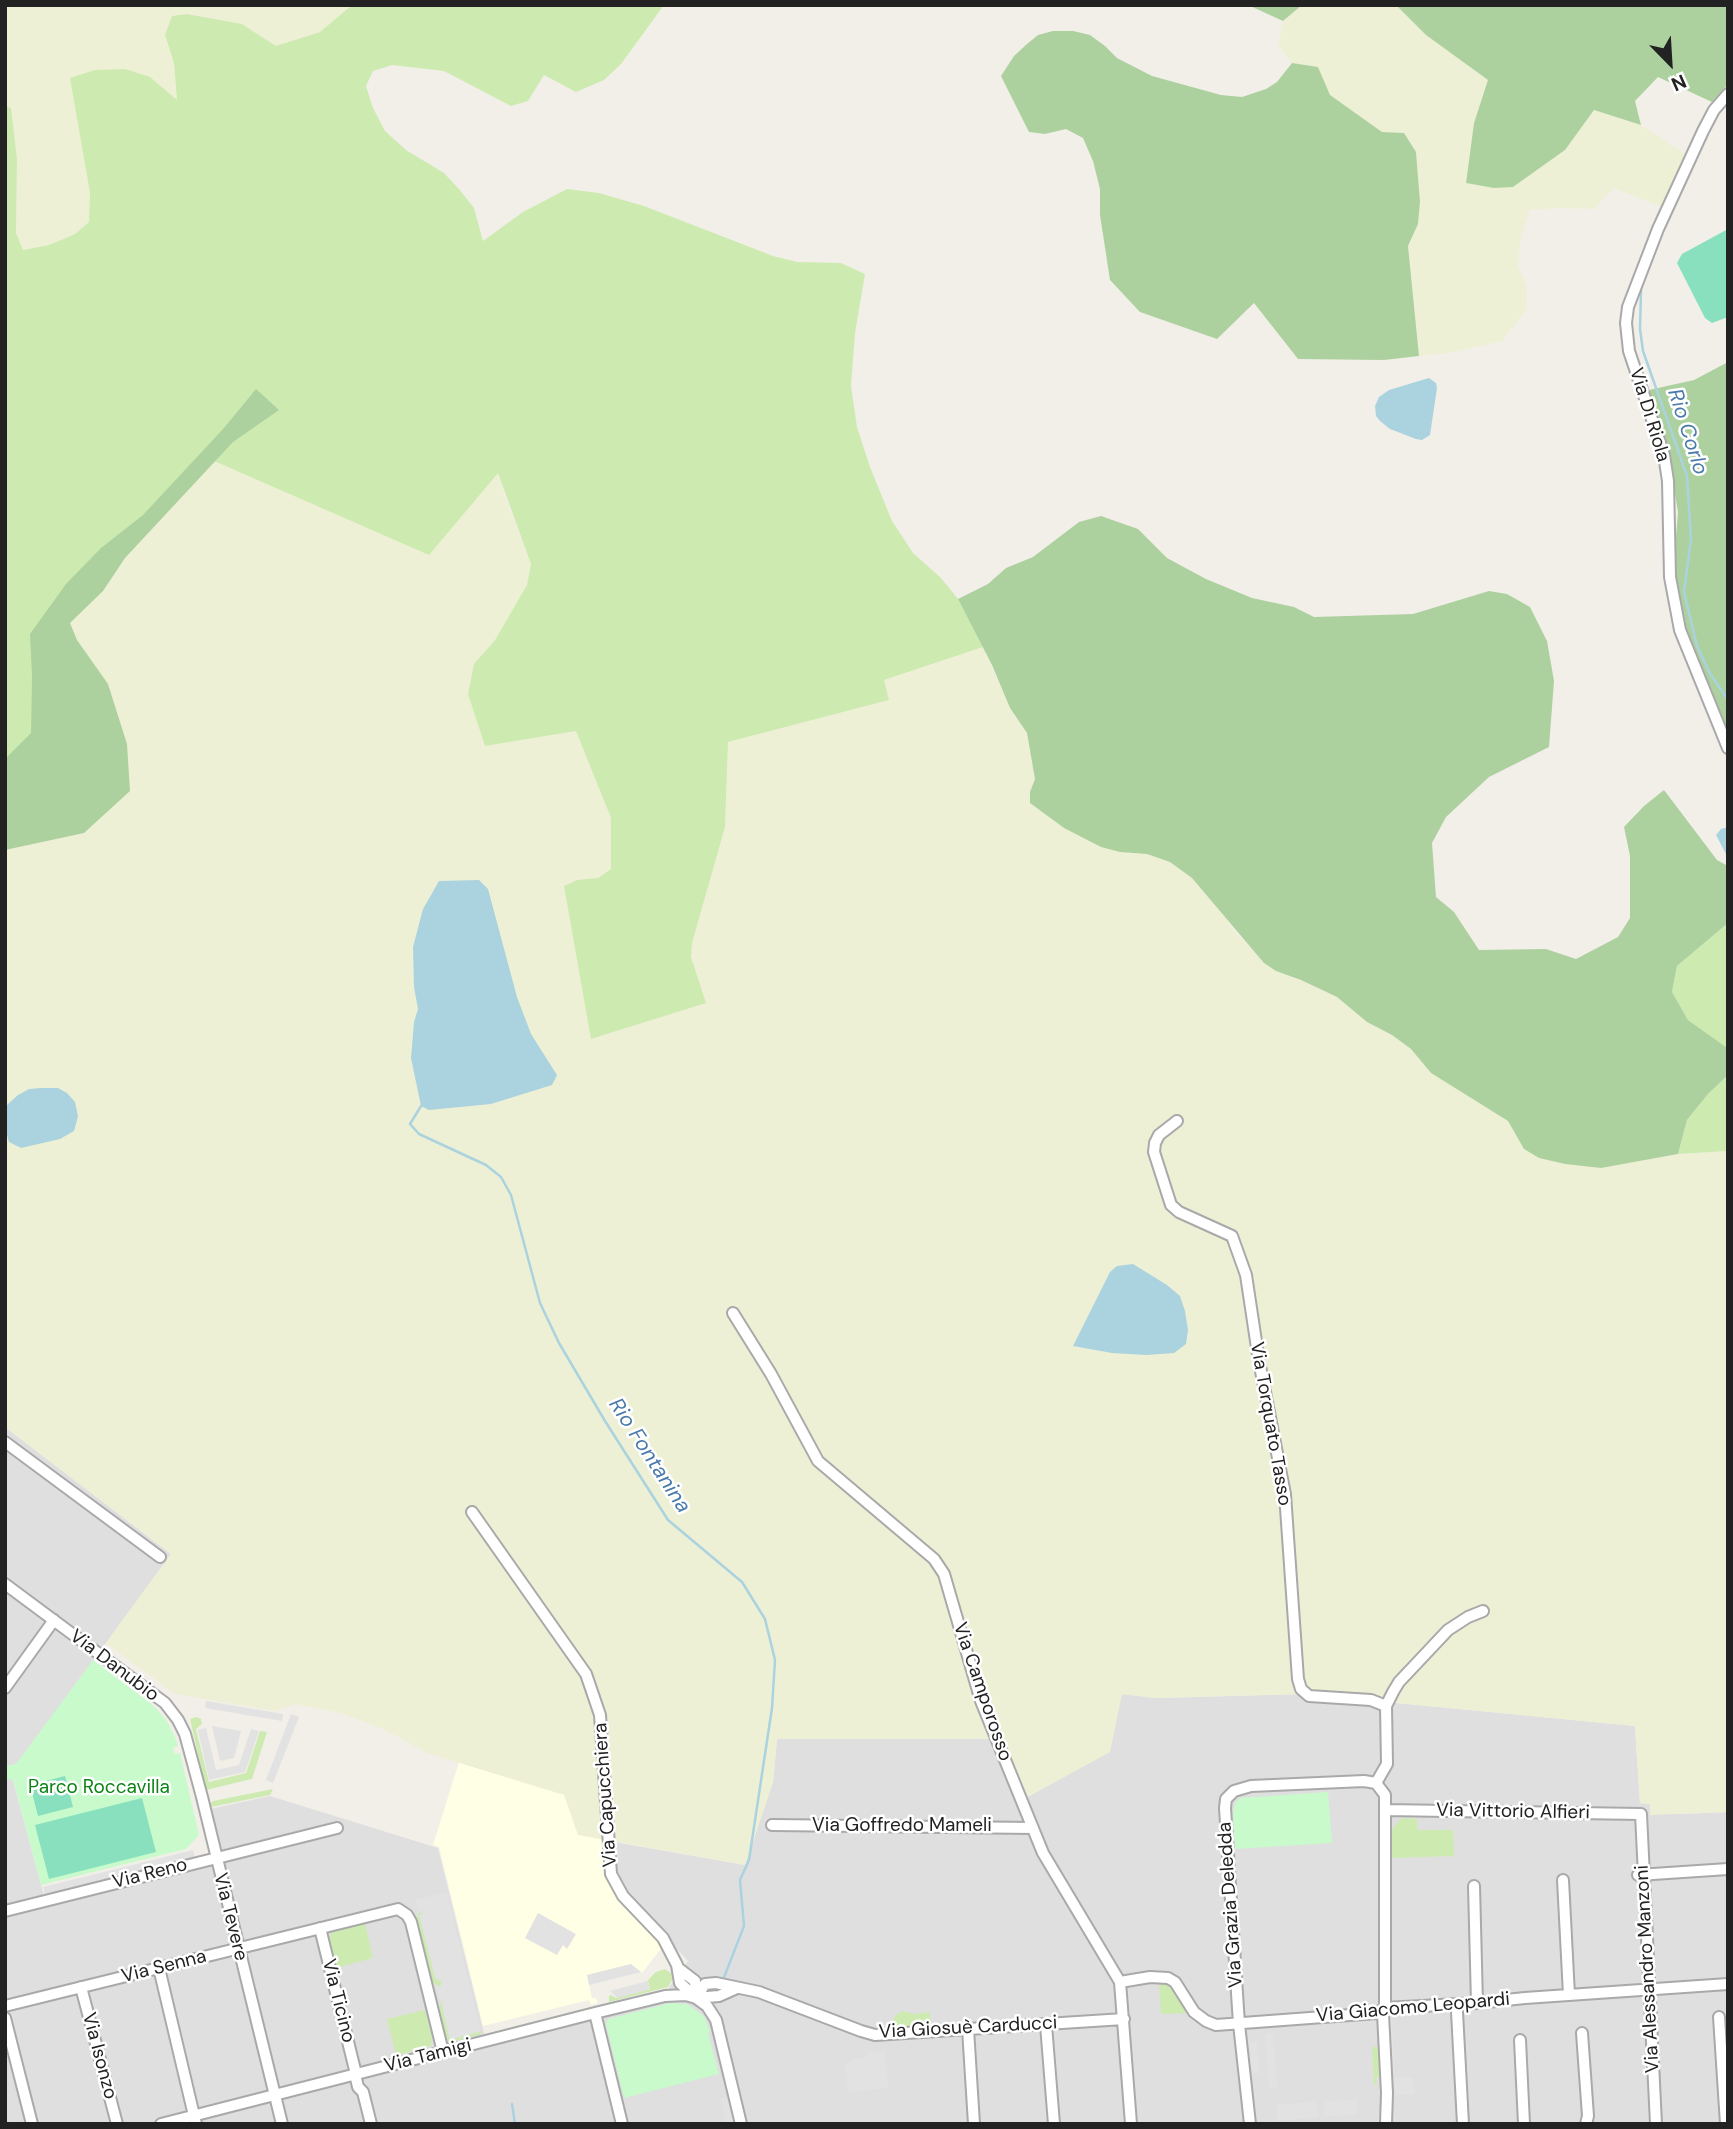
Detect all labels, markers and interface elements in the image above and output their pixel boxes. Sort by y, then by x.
north arrow [1635,28,1705,98]
text: N [1667,68,1690,97]
street label: Via Di Riola [1624,365,1674,465]
water label: Rio Corlo [1661,386,1713,478]
street label: Via Torquato Tasso [1244,1340,1296,1508]
water label: Rio Fontanina [603,1394,695,1518]
street label: Via Camporosso [948,1620,1016,1764]
street label: Via Danubio [65,1625,163,1707]
street label: Via Capucchiera [590,1722,622,1868]
park label: Parco Roccavilla [28,1777,170,1799]
street label: Via Vittorio Alfieri [1436,1799,1590,1825]
street label: Via Goffredo Mameli [812,1815,992,1837]
street label: Via Grazia Deledda [1214,1821,1248,1989]
street label: Via Reno [110,1854,190,1894]
street label: Via Alessandro Manzoni [1631,1864,1665,2074]
street label: Via Tevere [208,1871,252,1963]
street label: Via Senna [119,1945,209,1989]
street label: Via Ticino [317,1957,359,2045]
street label: Via Giacomo Leopardi [1315,1988,1511,2028]
street label: Via Isonzo [76,2010,122,2102]
street label: Via Giosuè Carducci [878,2012,1058,2044]
street label: Via Tamigi [382,2034,474,2078]

